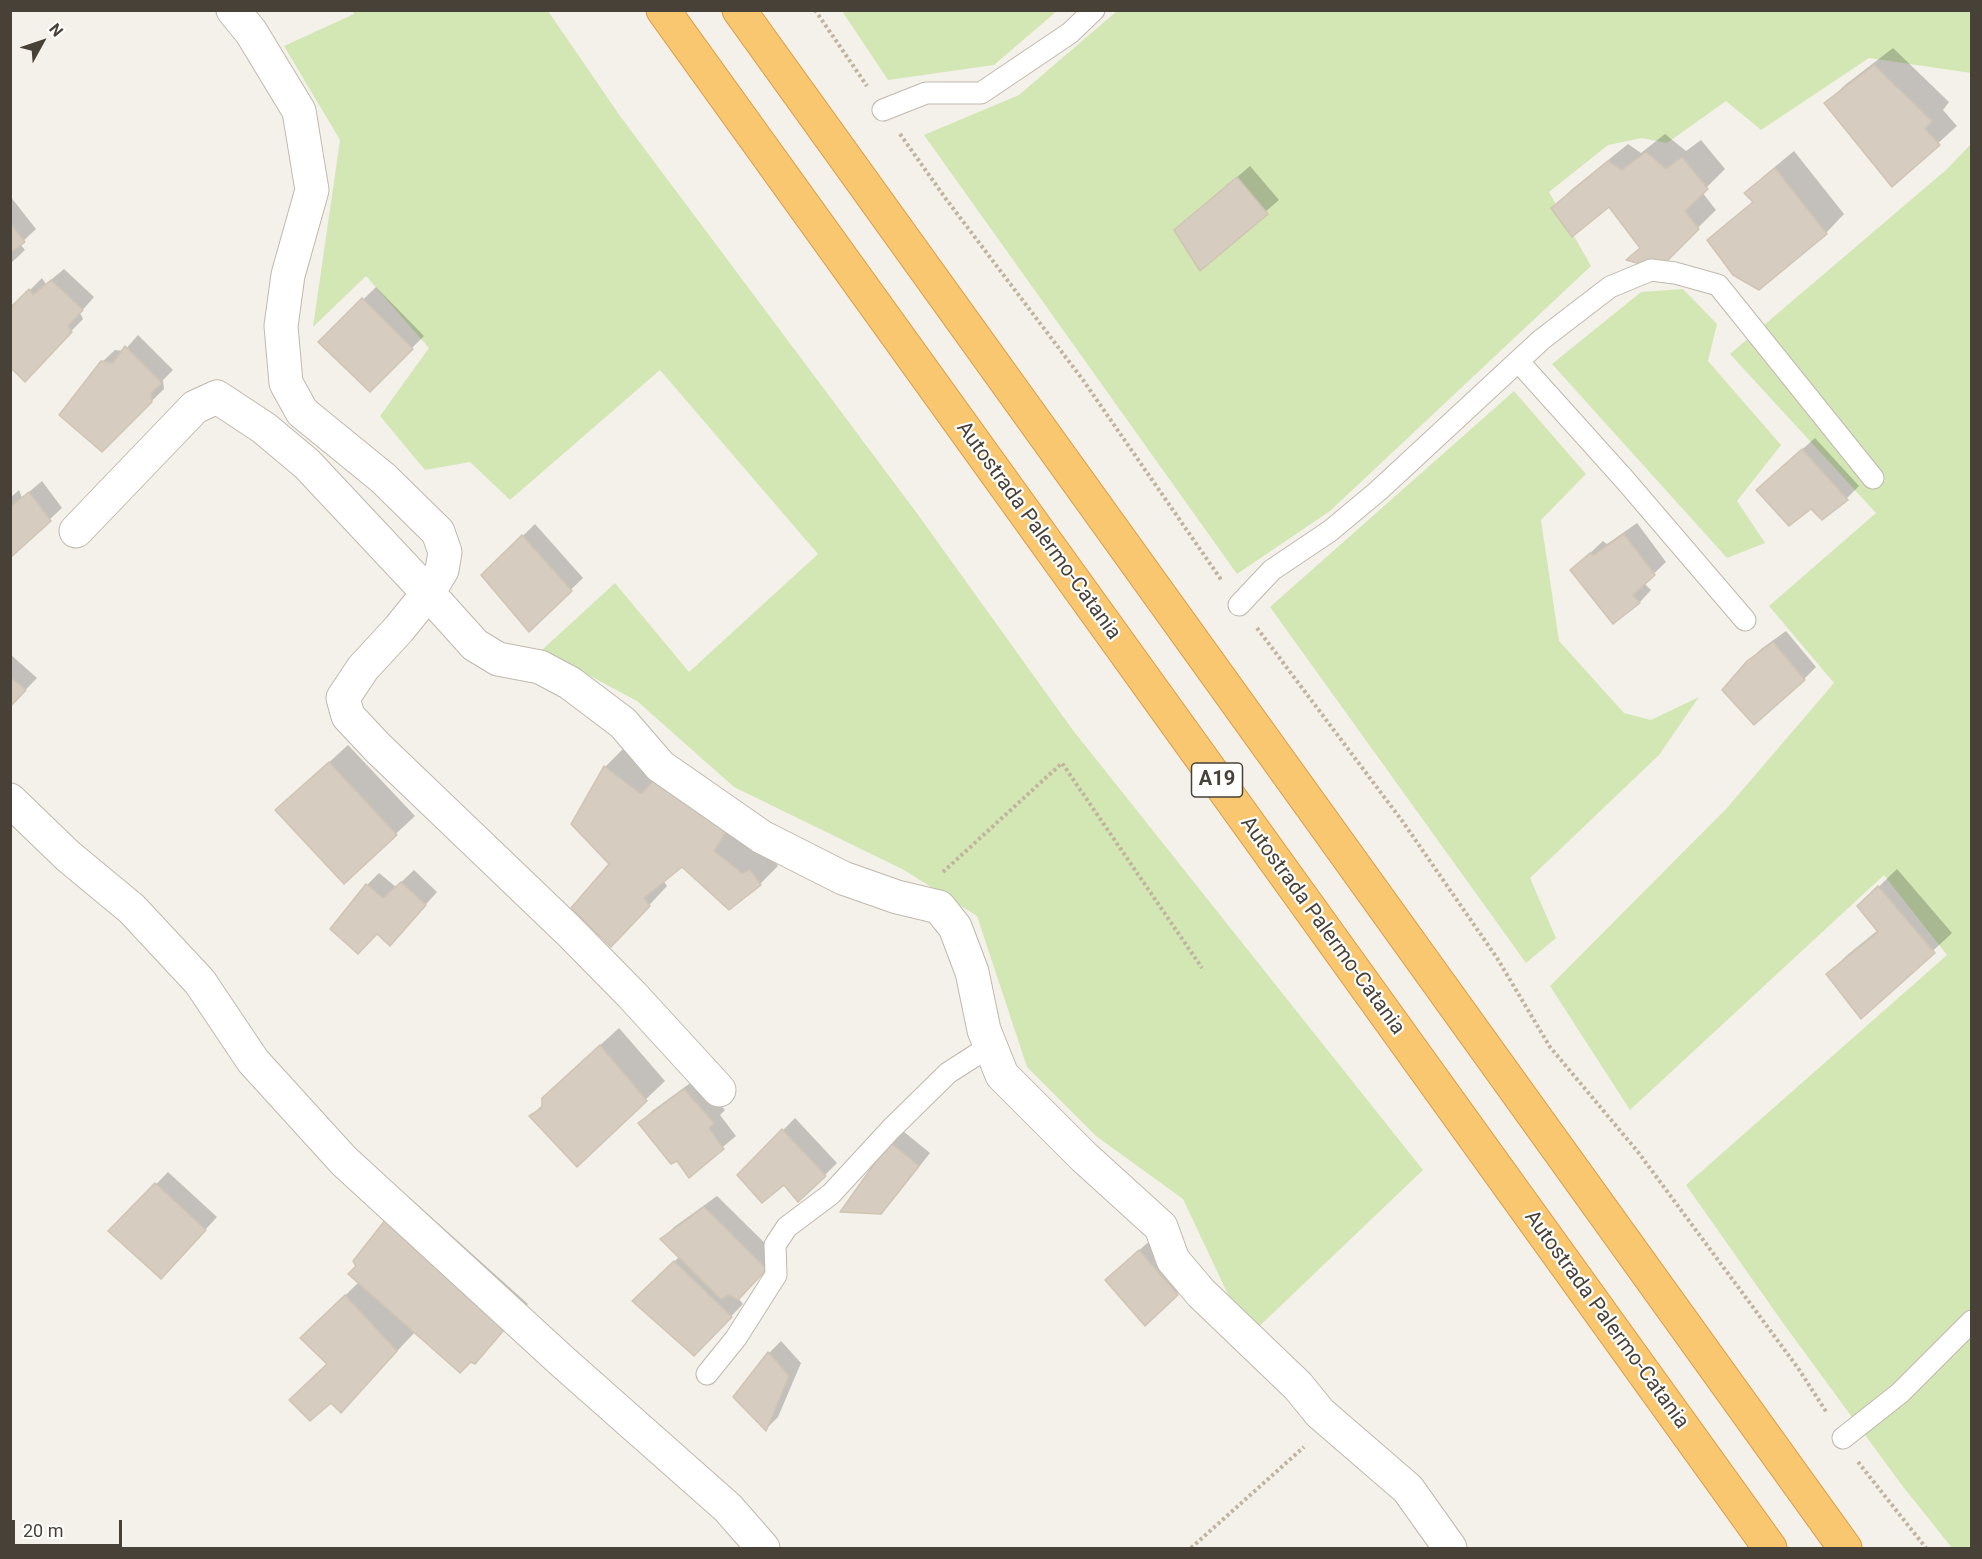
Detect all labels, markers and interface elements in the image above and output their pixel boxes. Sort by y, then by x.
north arrow [12,12,72,72]
text: N [45,20,67,41]
street label: Autostrada Palermo-Catania [950,417,1126,645]
road number: A19 [1192,763,1242,797]
street label: Autostrada Palermo-Catania [1234,812,1410,1040]
street label: Autostrada Palermo-Catania [1518,1206,1694,1434]
scale bar [15,1508,124,1546]
text: 20 m [23,1520,63,1541]

